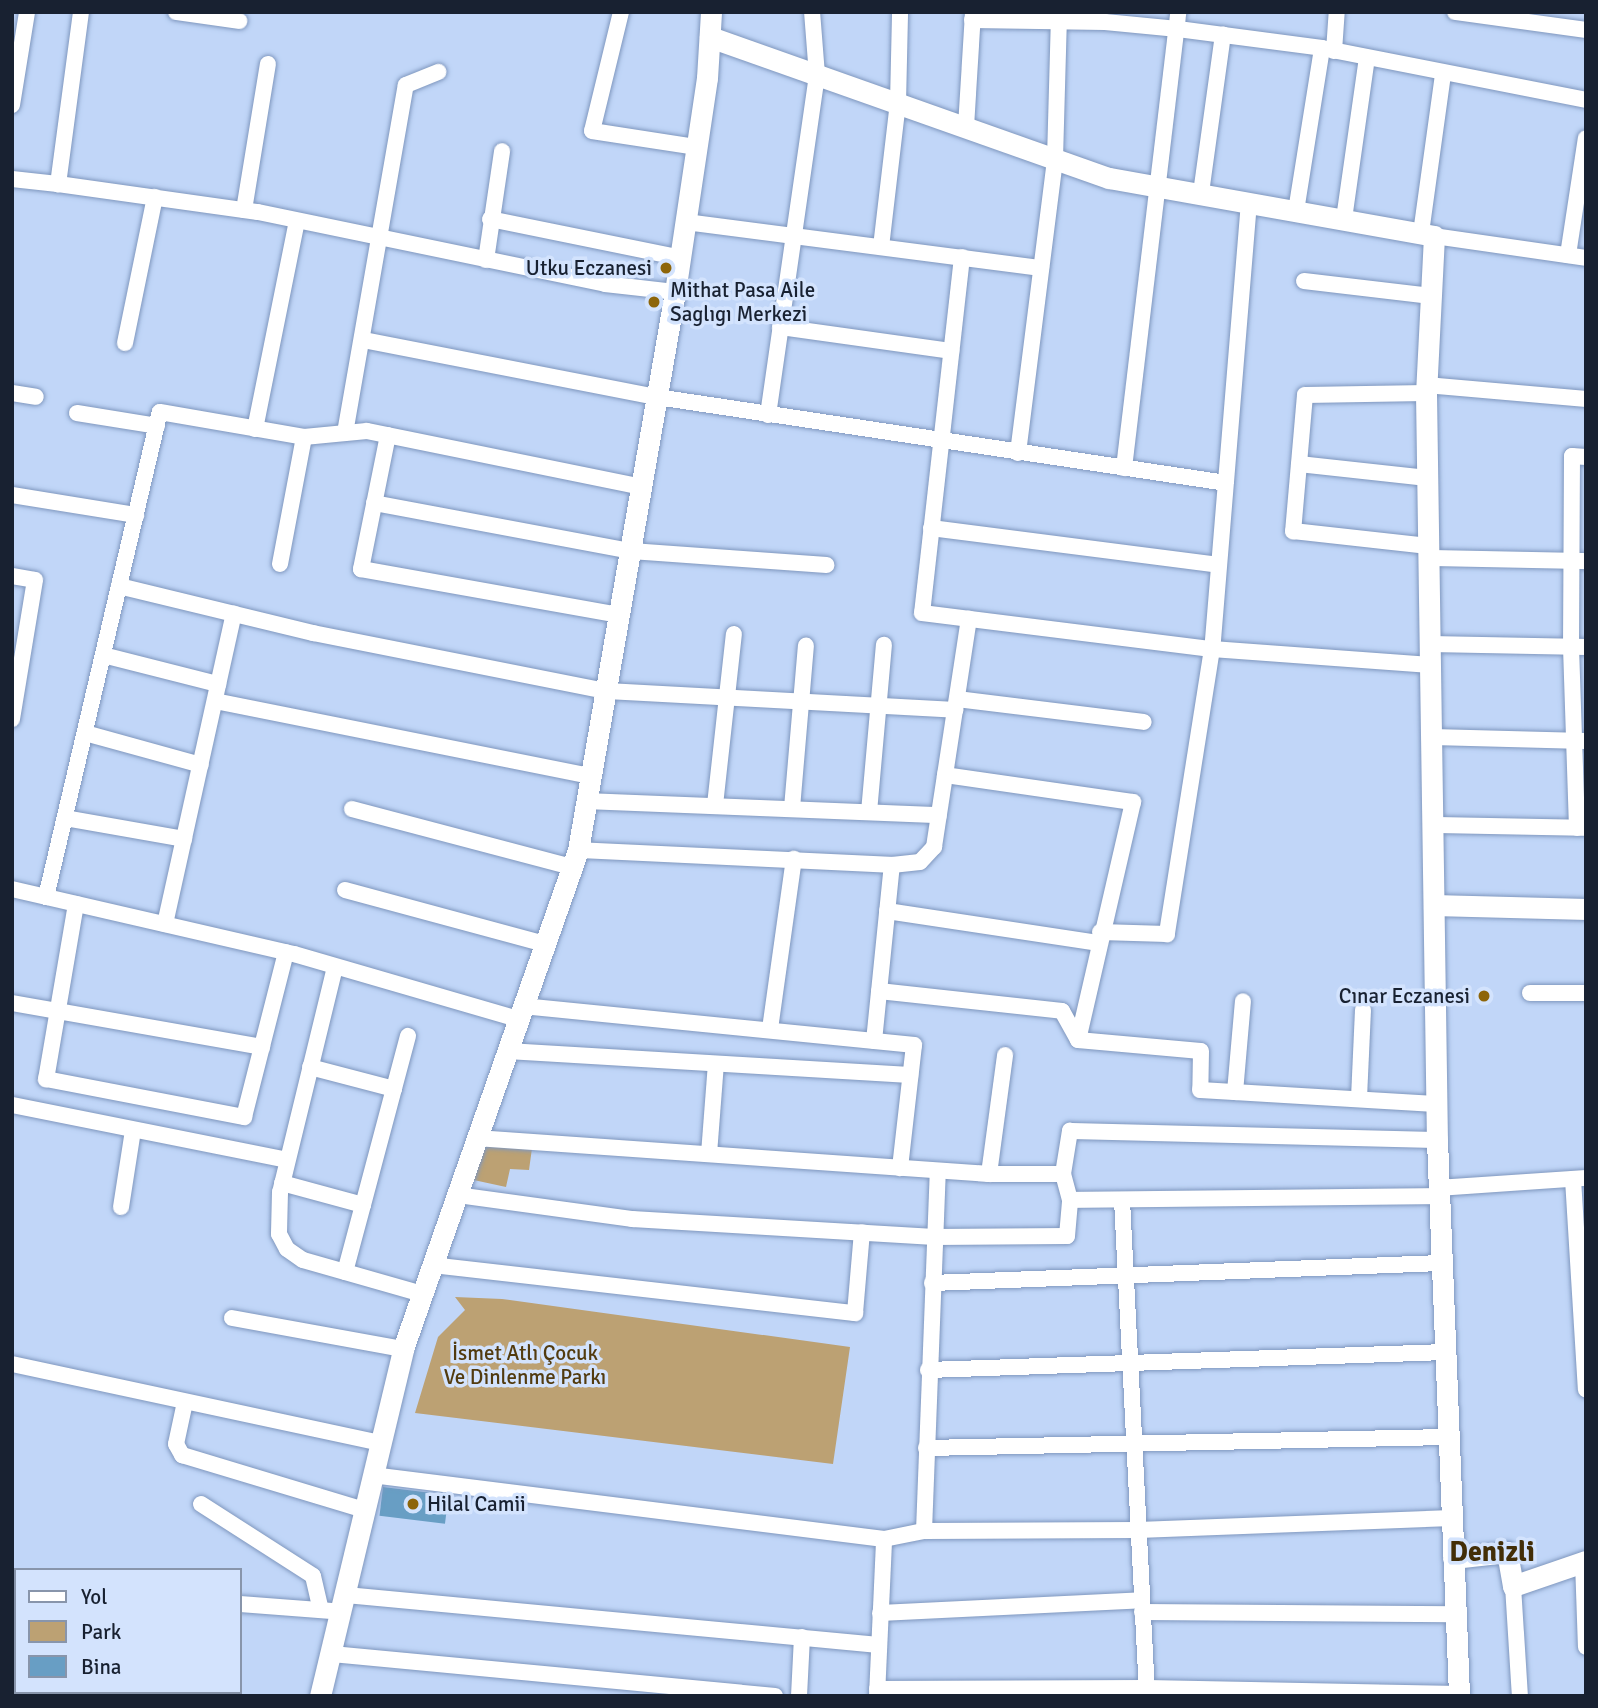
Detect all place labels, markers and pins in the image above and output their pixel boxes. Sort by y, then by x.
place label: Utku Eczanesi [526,255,652,281]
marker: Utku Eczanesi [658,260,674,276]
place label: Mithat Pasa Aile Saglıgı Merkezi [670,277,815,327]
marker: Mithat Pasa Aile Saglıgı Merkezi [644,292,664,312]
place label: Cınar Eczanesi [1339,983,1470,1009]
marker: Cınar Eczanesi [1476,988,1492,1004]
place label: Hilal Camii [427,1491,526,1517]
marker: Hilal Camii [405,1496,421,1512]

